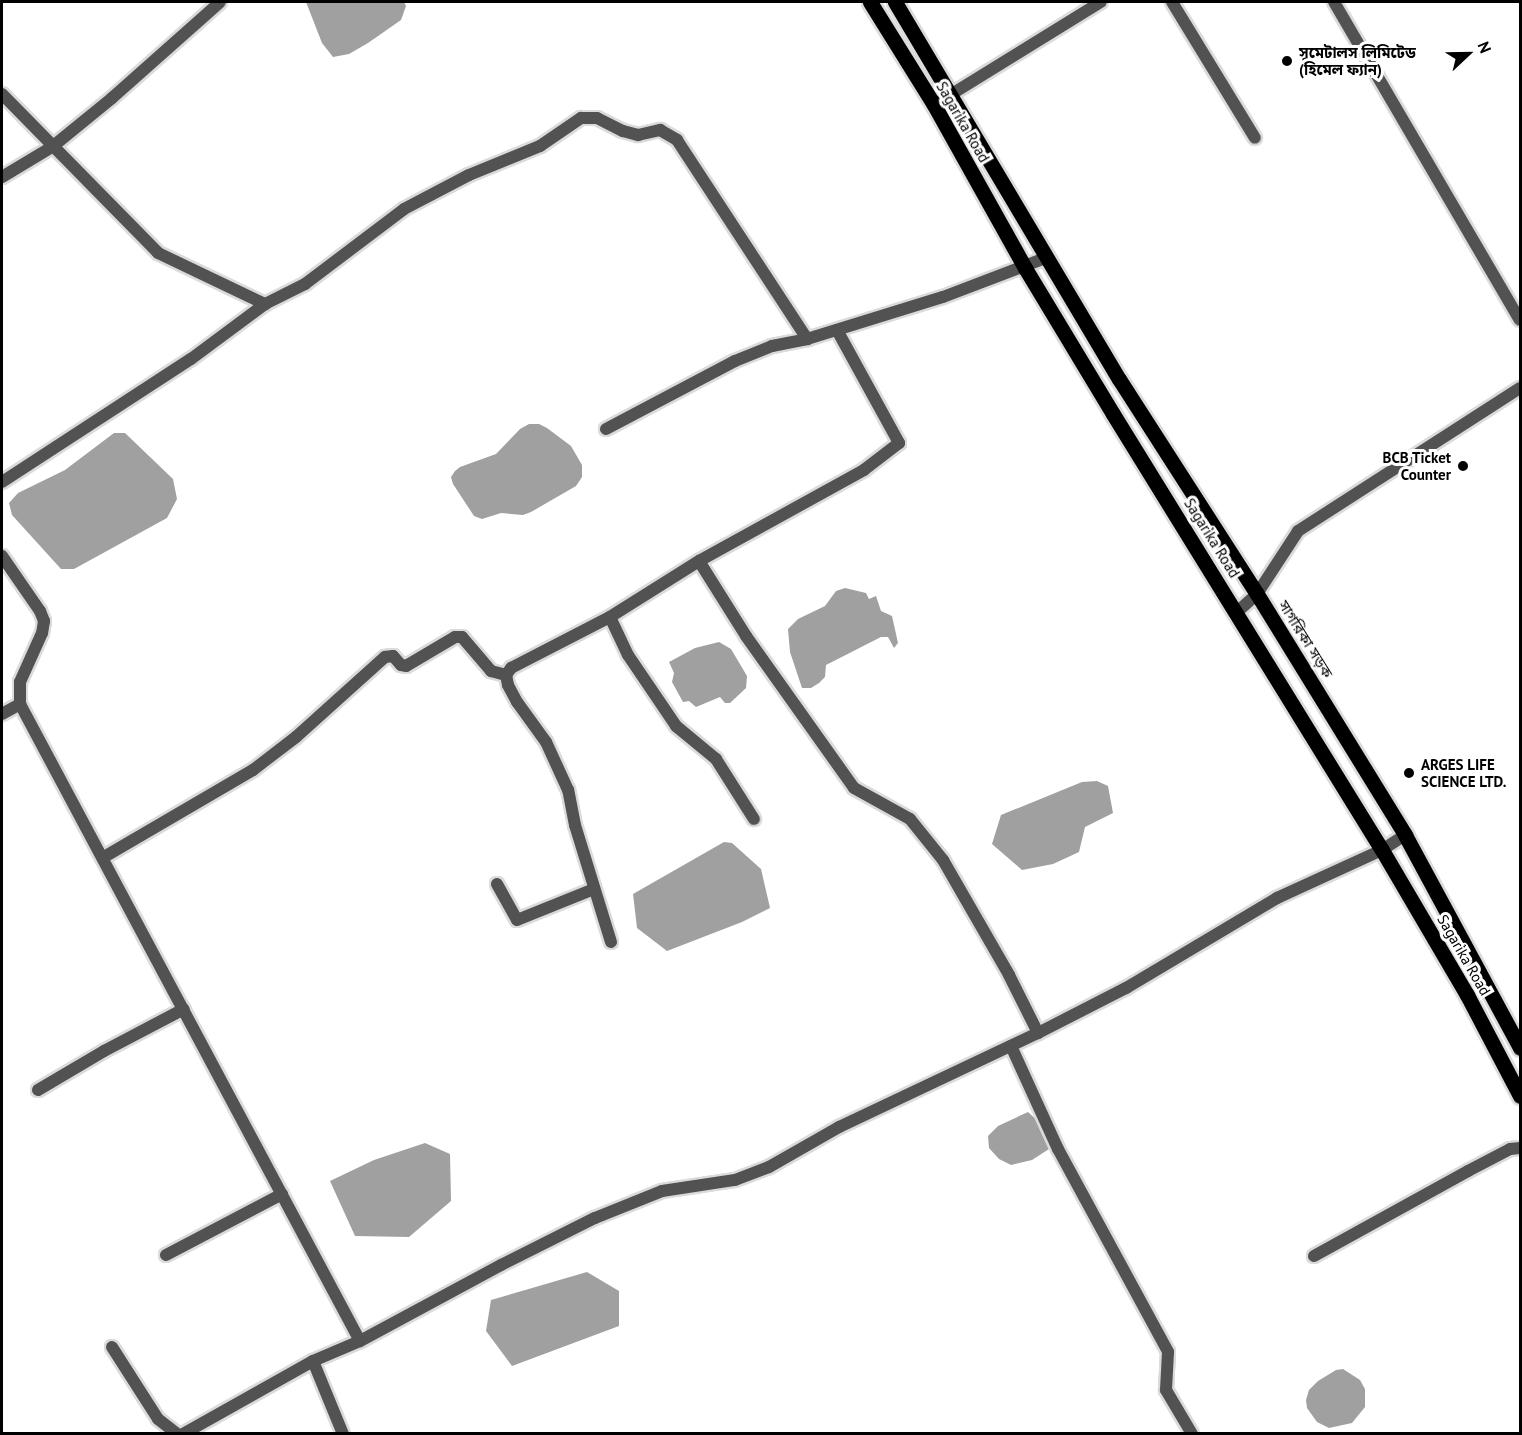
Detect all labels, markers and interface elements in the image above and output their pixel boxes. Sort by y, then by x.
north arrow [1438,24,1498,84]
text: N [1473,39,1496,56]
place label: সুমেটালস লিমিটেড (হিমেল ফ্যান) [1299,43,1416,78]
marker: সুমেটালস লিমিটেড (হিমেল ফ্যান) [1280,54,1294,68]
street label: Sagarika Road [933,78,993,166]
place label: BCB Ticket Counter [1382,448,1451,483]
marker: BCB Ticket Counter [1456,459,1470,473]
street label: Sagarika Road [1180,495,1244,581]
street label: সাগরিকা সড়ক [1275,597,1337,681]
place label: ARGES LIFE SCIENCE LTD. [1421,755,1507,790]
marker: ARGES LIFE SCIENCE LTD. [1402,766,1416,780]
street label: Sagarika Road [1434,911,1494,999]

